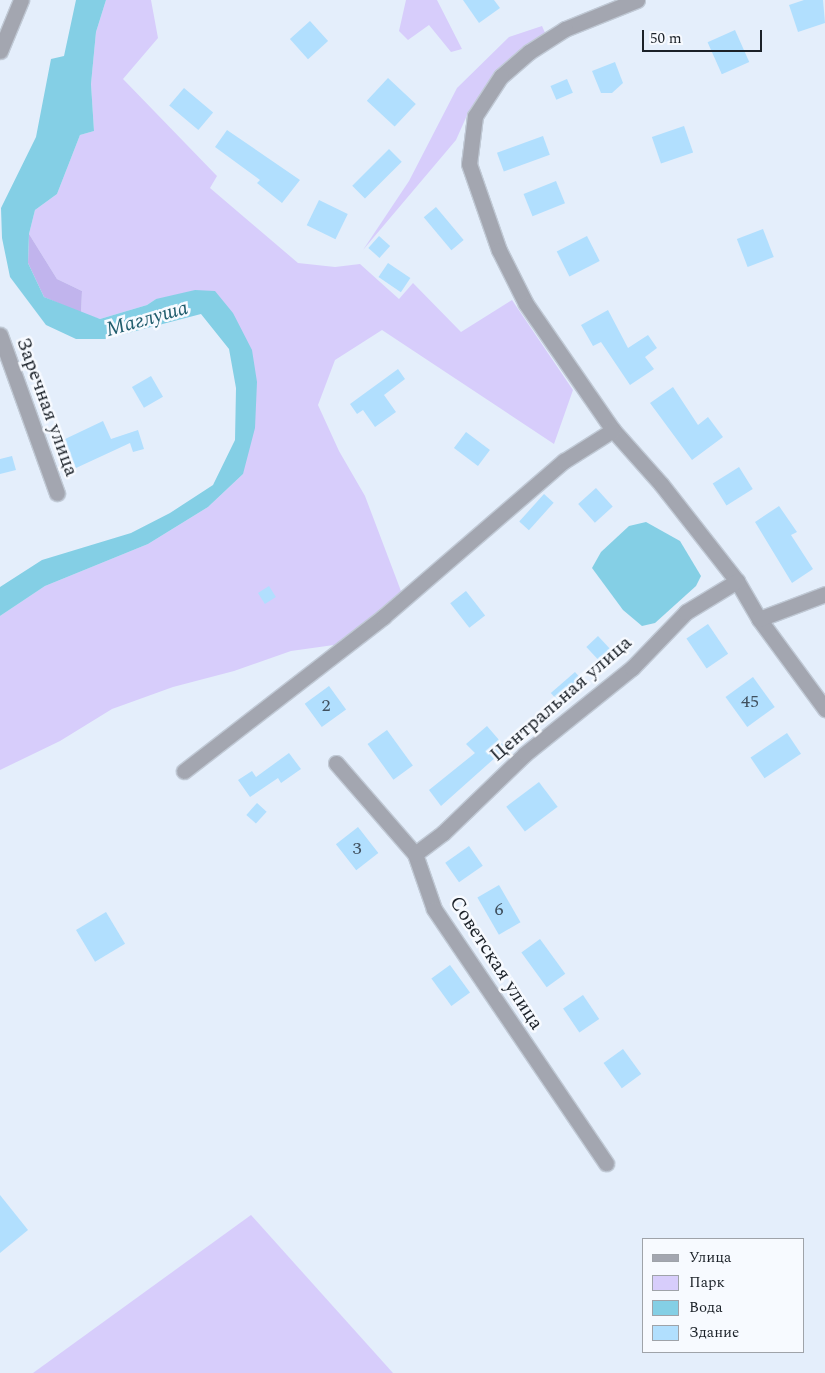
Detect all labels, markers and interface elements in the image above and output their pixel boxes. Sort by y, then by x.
scale bar [645,20,765,52]
text: 50 m [650,27,682,50]
water label: Маглуша [103,295,191,343]
street label: Заречная улица [11,334,83,480]
street label: Центральная улица [485,631,637,767]
house number: 45 [741,691,759,713]
house number: 2 [322,695,330,717]
house number: 3 [353,838,361,860]
street label: Советская улица [444,892,548,1034]
house number: 6 [495,899,503,921]
legend [642,1238,805,1353]
text: Улица [689,1246,731,1269]
text: Парк [689,1271,725,1294]
text: Вода [689,1296,723,1319]
text: Здание [689,1321,739,1344]

